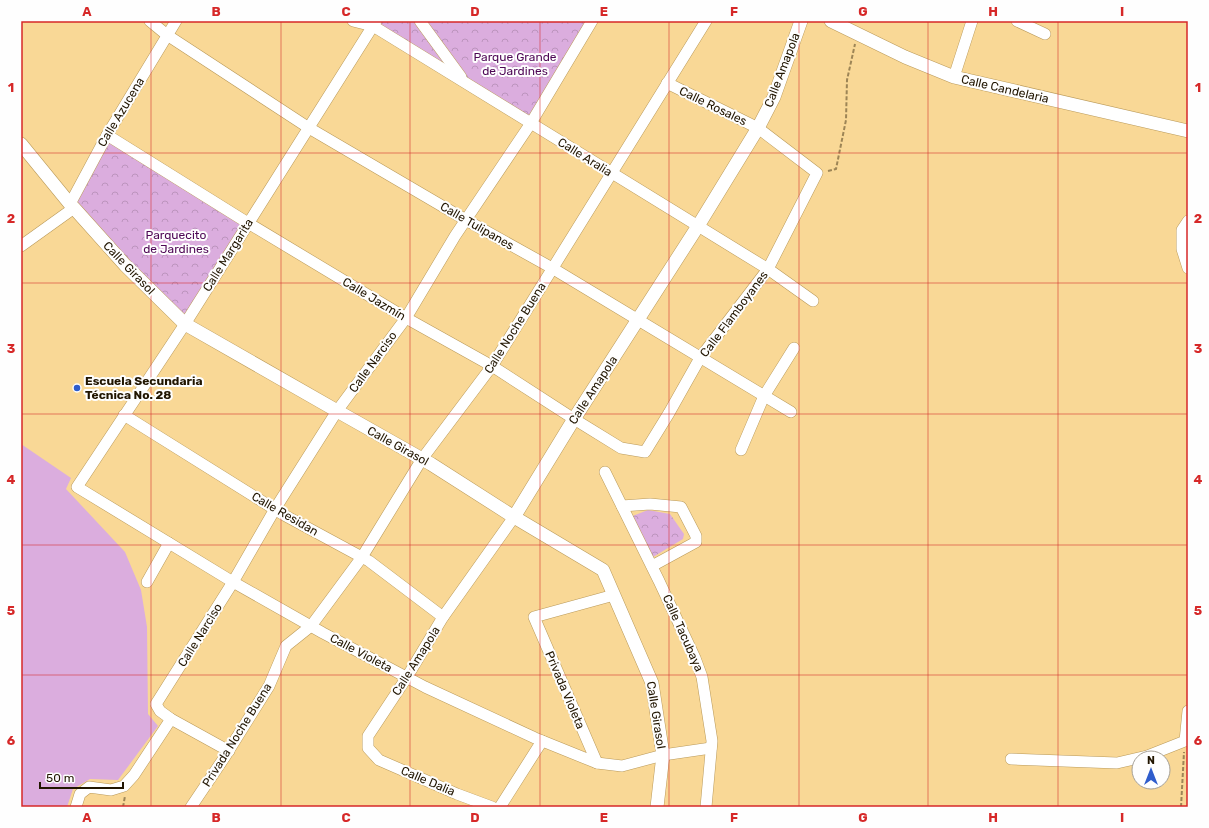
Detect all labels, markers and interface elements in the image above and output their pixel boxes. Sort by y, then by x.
text: A [82,4,92,19]
text: B [211,4,221,19]
text: C [341,4,351,19]
text: D [470,4,480,19]
text: E [600,4,608,19]
text: F [730,4,738,19]
text: G [858,4,868,19]
text: H [988,4,998,19]
text: I [1120,4,1124,19]
street label: Calle Amapola [761,31,803,109]
park label: Parque Grande de Jardines [473,50,557,78]
street label: Calle Candelaria [960,72,1050,106]
street label: Calle Azucena [95,75,147,149]
text: 1 [8,80,14,95]
text: 1 [1195,80,1201,95]
street label: Calle Rosales [677,84,749,128]
street label: Calle Aralia [555,135,615,179]
street label: Calle Tulipanes [438,199,516,253]
text: 2 [7,211,15,226]
text: 2 [1194,211,1202,226]
street label: Calle Margarita [200,216,256,294]
park label: Parquecito de Jardines [143,228,209,256]
street label: Calle Girasol [100,239,158,297]
street label: Calle Flamboyanes [697,268,771,360]
street label: Calle Jazmín [340,275,408,323]
street label: Calle Noche Buena [481,280,549,376]
street label: Calle Narciso [346,329,400,395]
text: 3 [7,341,16,356]
text: 3 [1194,341,1203,356]
street label: Calle Amapola [566,353,620,427]
place label: Escuela Secundaria Técnica No. 28 [85,374,202,402]
marker: Escuela Secundaria Técnica No. 28 [72,383,82,393]
street label: Calle Girasol [365,423,431,469]
text: 4 [7,472,16,487]
text: 4 [1194,472,1203,487]
street label: Calle Residan [249,489,321,539]
street label: Calle Tacubaya [660,592,706,674]
street label: Calle Narciso [175,601,225,669]
text: 5 [7,603,15,618]
text: 5 [1194,603,1202,618]
street label: Calle Amapola [389,624,443,698]
street label: Calle Violeta [328,631,394,675]
street label: Privada Violeta [542,649,588,731]
street label: Calle Girasol [644,680,668,750]
street label: Privada Noche Buena [199,681,275,789]
text: 6 [7,733,16,748]
text: 6 [1194,733,1203,748]
north arrow [1131,750,1171,790]
text: N [1147,754,1155,767]
street label: Calle Dalia [399,763,457,799]
scale bar [40,764,123,790]
text: 50 m [46,771,74,785]
text: A [82,810,92,825]
text: B [211,810,221,825]
text: C [341,810,351,825]
text: D [470,810,480,825]
text: E [600,810,608,825]
text: F [730,810,738,825]
text: G [858,810,868,825]
text: H [988,810,998,825]
text: I [1120,810,1124,825]

